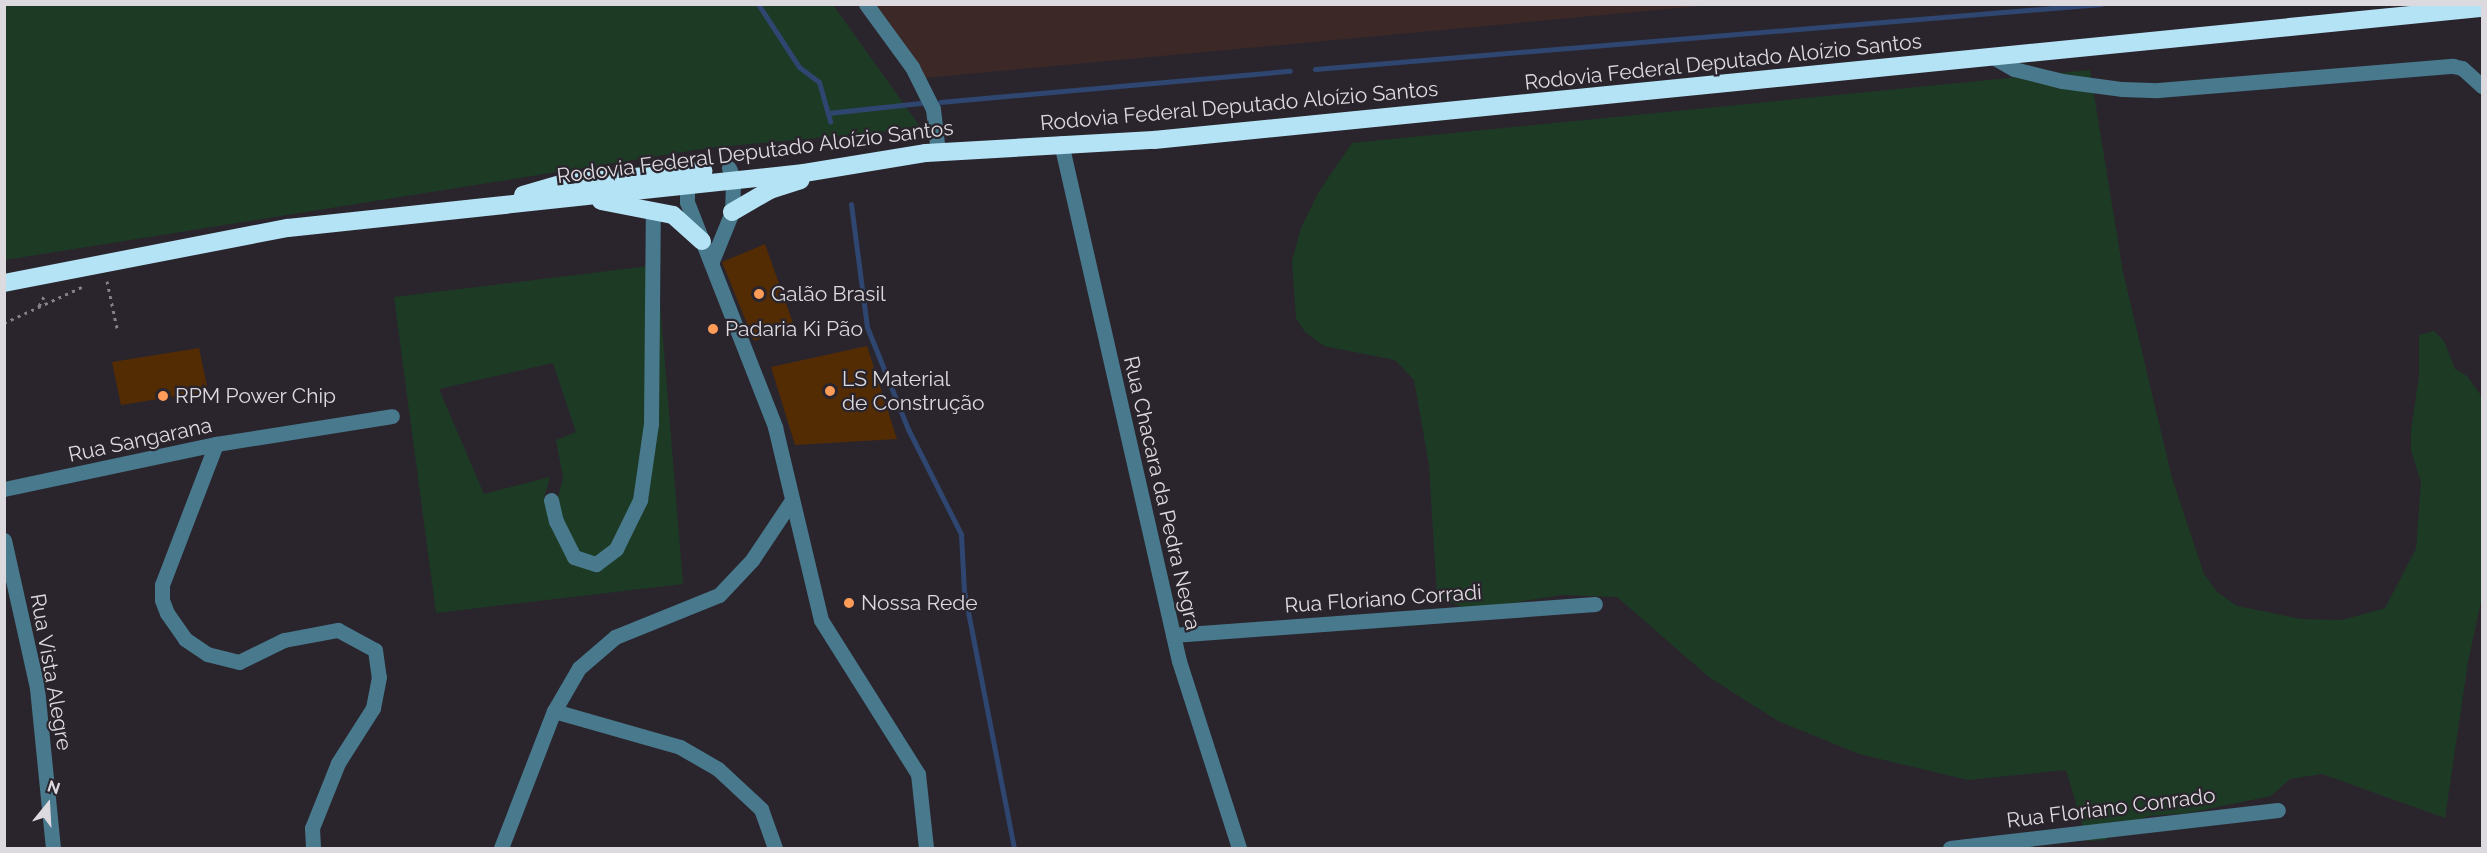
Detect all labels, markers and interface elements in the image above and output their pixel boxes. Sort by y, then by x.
street label: Rodovia Federal Deputado Aloízio Santos [1522,29,1924,95]
street label: Rodovia Federal Deputado Aloízio Santos [1038,76,1440,136]
street label: Rodovia Federal Deputado Aloízio Santos [555,115,955,189]
place label: Galão Brasil [771,281,886,307]
marker: Galão Brasil [752,287,766,301]
place label: Padaria Ki Pão [725,316,863,342]
marker: Padaria Ki Pão [706,322,720,336]
street label: Rua Chacara da Pedra Negra [1118,354,1206,632]
place label: LS Material de Construção [842,366,984,416]
place label: RPM Power Chip [175,383,336,409]
marker: LS Material de Construção [823,384,837,398]
marker: RPM Power Chip [156,389,170,403]
street label: Rua Sangarana [66,412,214,468]
street label: Rua Floriano Corradi [1284,580,1482,618]
place label: Nossa Rede [861,590,978,616]
street label: Rua Vista Alegre [25,591,77,753]
marker: Nossa Rede [842,596,856,610]
north arrow [18,775,78,835]
text: N [45,776,62,798]
street label: Rua Floriano Conrado [2005,783,2217,833]

